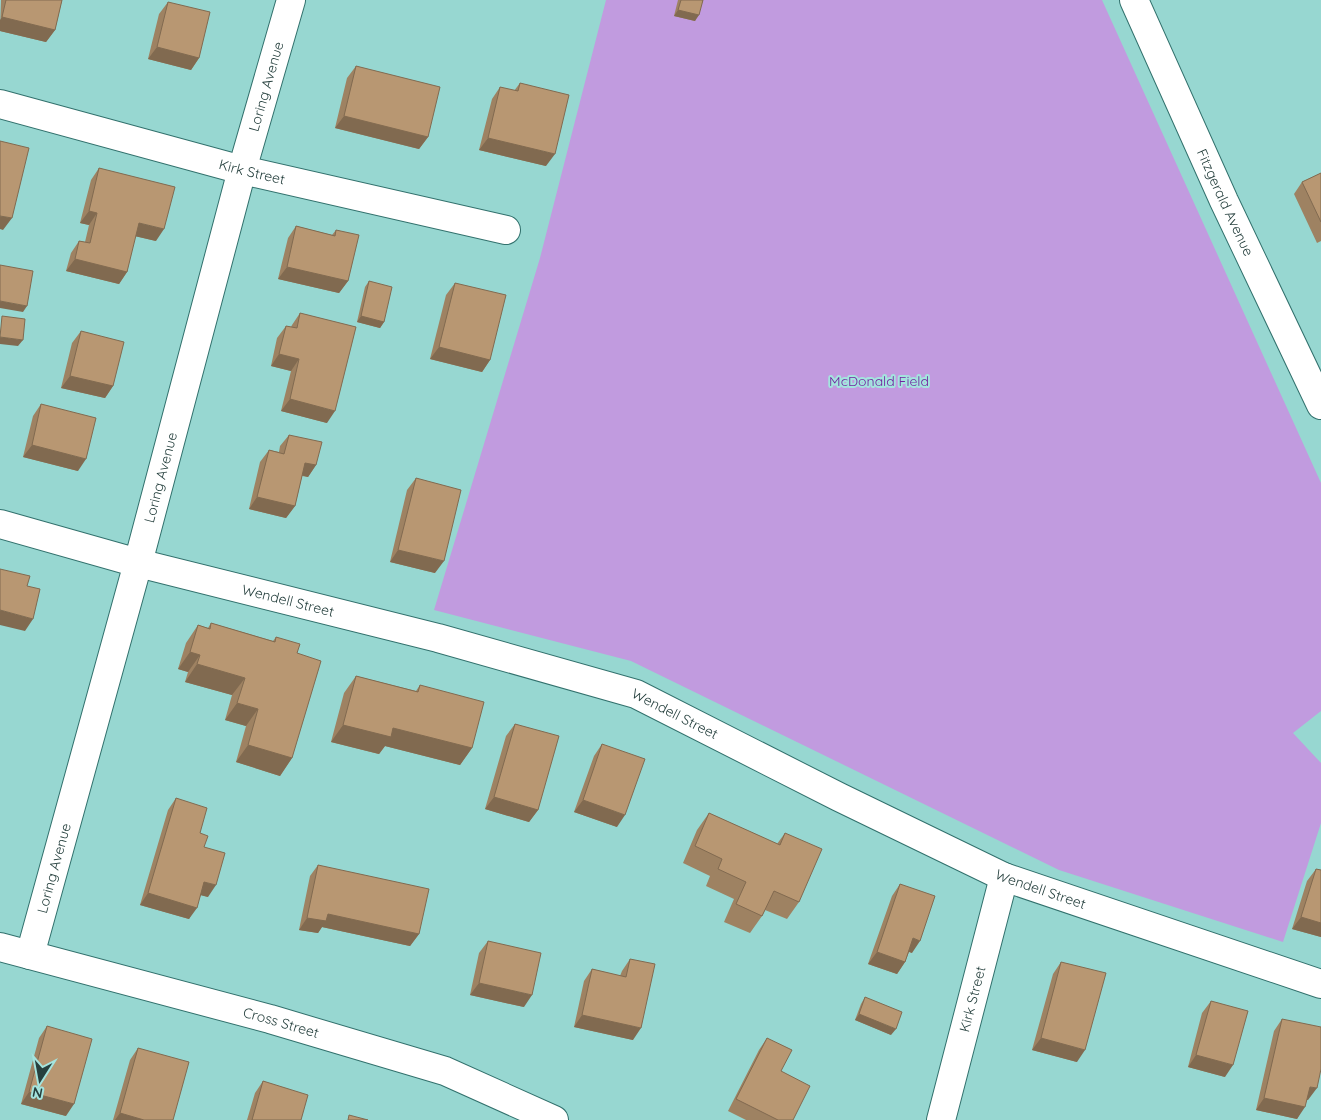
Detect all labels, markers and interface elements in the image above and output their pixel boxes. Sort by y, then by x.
street label: Loring Avenue [245,39,288,134]
street label: Fitzgerald Avenue [1193,146,1258,259]
street label: Kirk Street [217,155,287,189]
park label: McDonald Field [829,372,929,390]
street label: Loring Avenue [140,430,181,525]
street label: Wendell Street [240,580,336,621]
street label: Wendell Street [629,684,721,743]
street label: Loring Avenue [33,821,75,915]
street label: Wendell Street [992,865,1088,913]
street label: Kirk Street [955,964,990,1034]
street label: Cross Street [241,1003,321,1042]
north arrow [15,1055,65,1105]
text: N [31,1083,44,1103]

